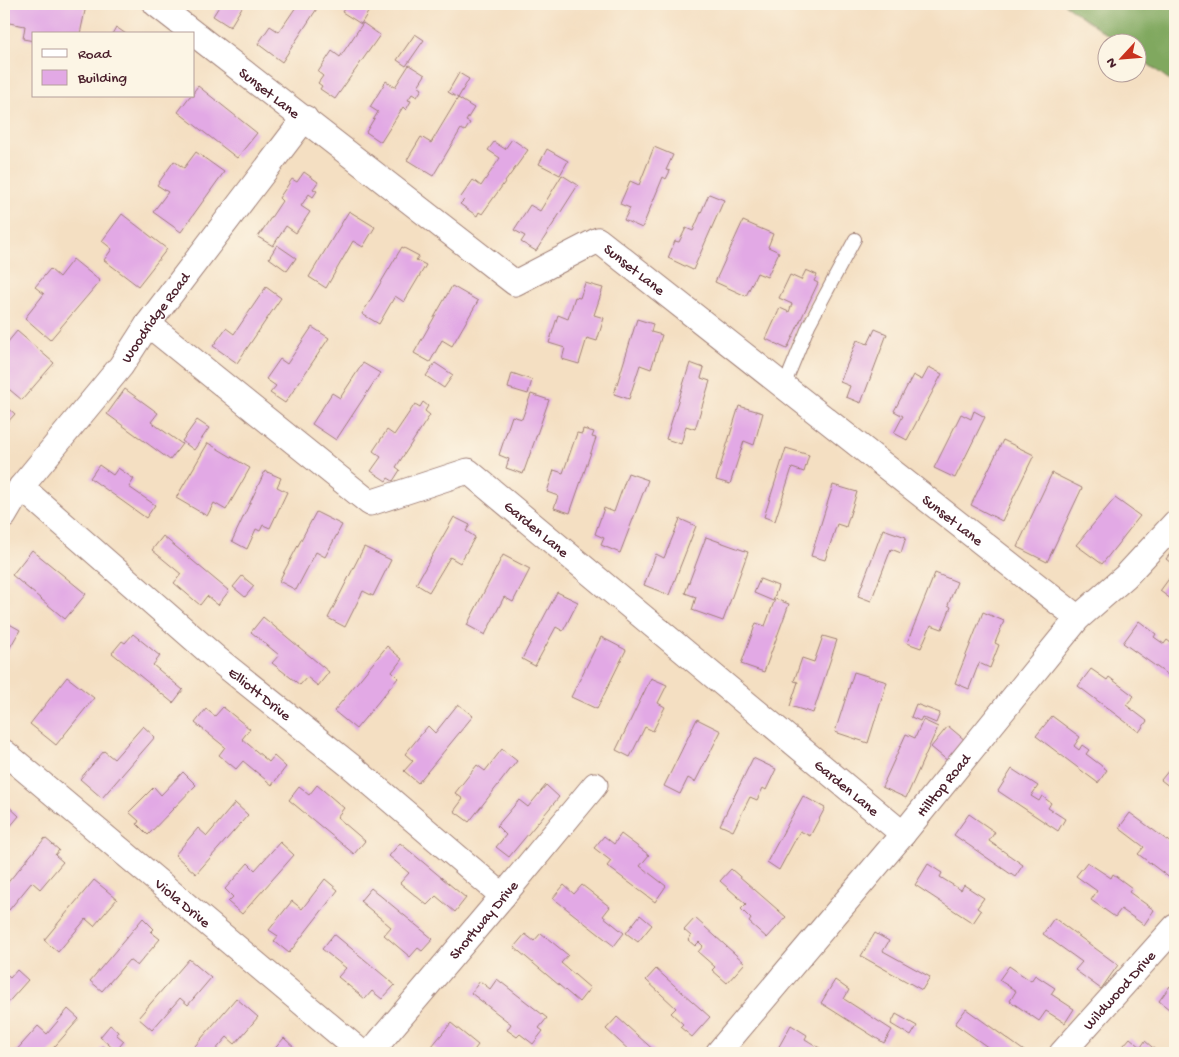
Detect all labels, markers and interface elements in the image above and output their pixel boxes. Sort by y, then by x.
legend [32,32,195,98]
north arrow [1096,32,1146,82]
text: Road [78,46,112,64]
text: N [1103,55,1122,70]
street label: Sunset Lane [234,64,303,124]
text: Building [77,70,127,88]
street label: Sunset Lane [599,241,668,300]
street label: Woodridge Road [118,269,196,367]
street label: Sunset Lane [918,492,986,551]
street label: Garden Lane [499,498,572,562]
street label: Elliott Drive [224,664,294,726]
street label: Hilltop Road [913,750,976,821]
street label: Garden Lane [810,757,882,821]
street label: Viola Drive [149,875,214,933]
street label: Shortway Drive [446,877,523,964]
street label: Wildwood Drive [1080,947,1161,1034]

